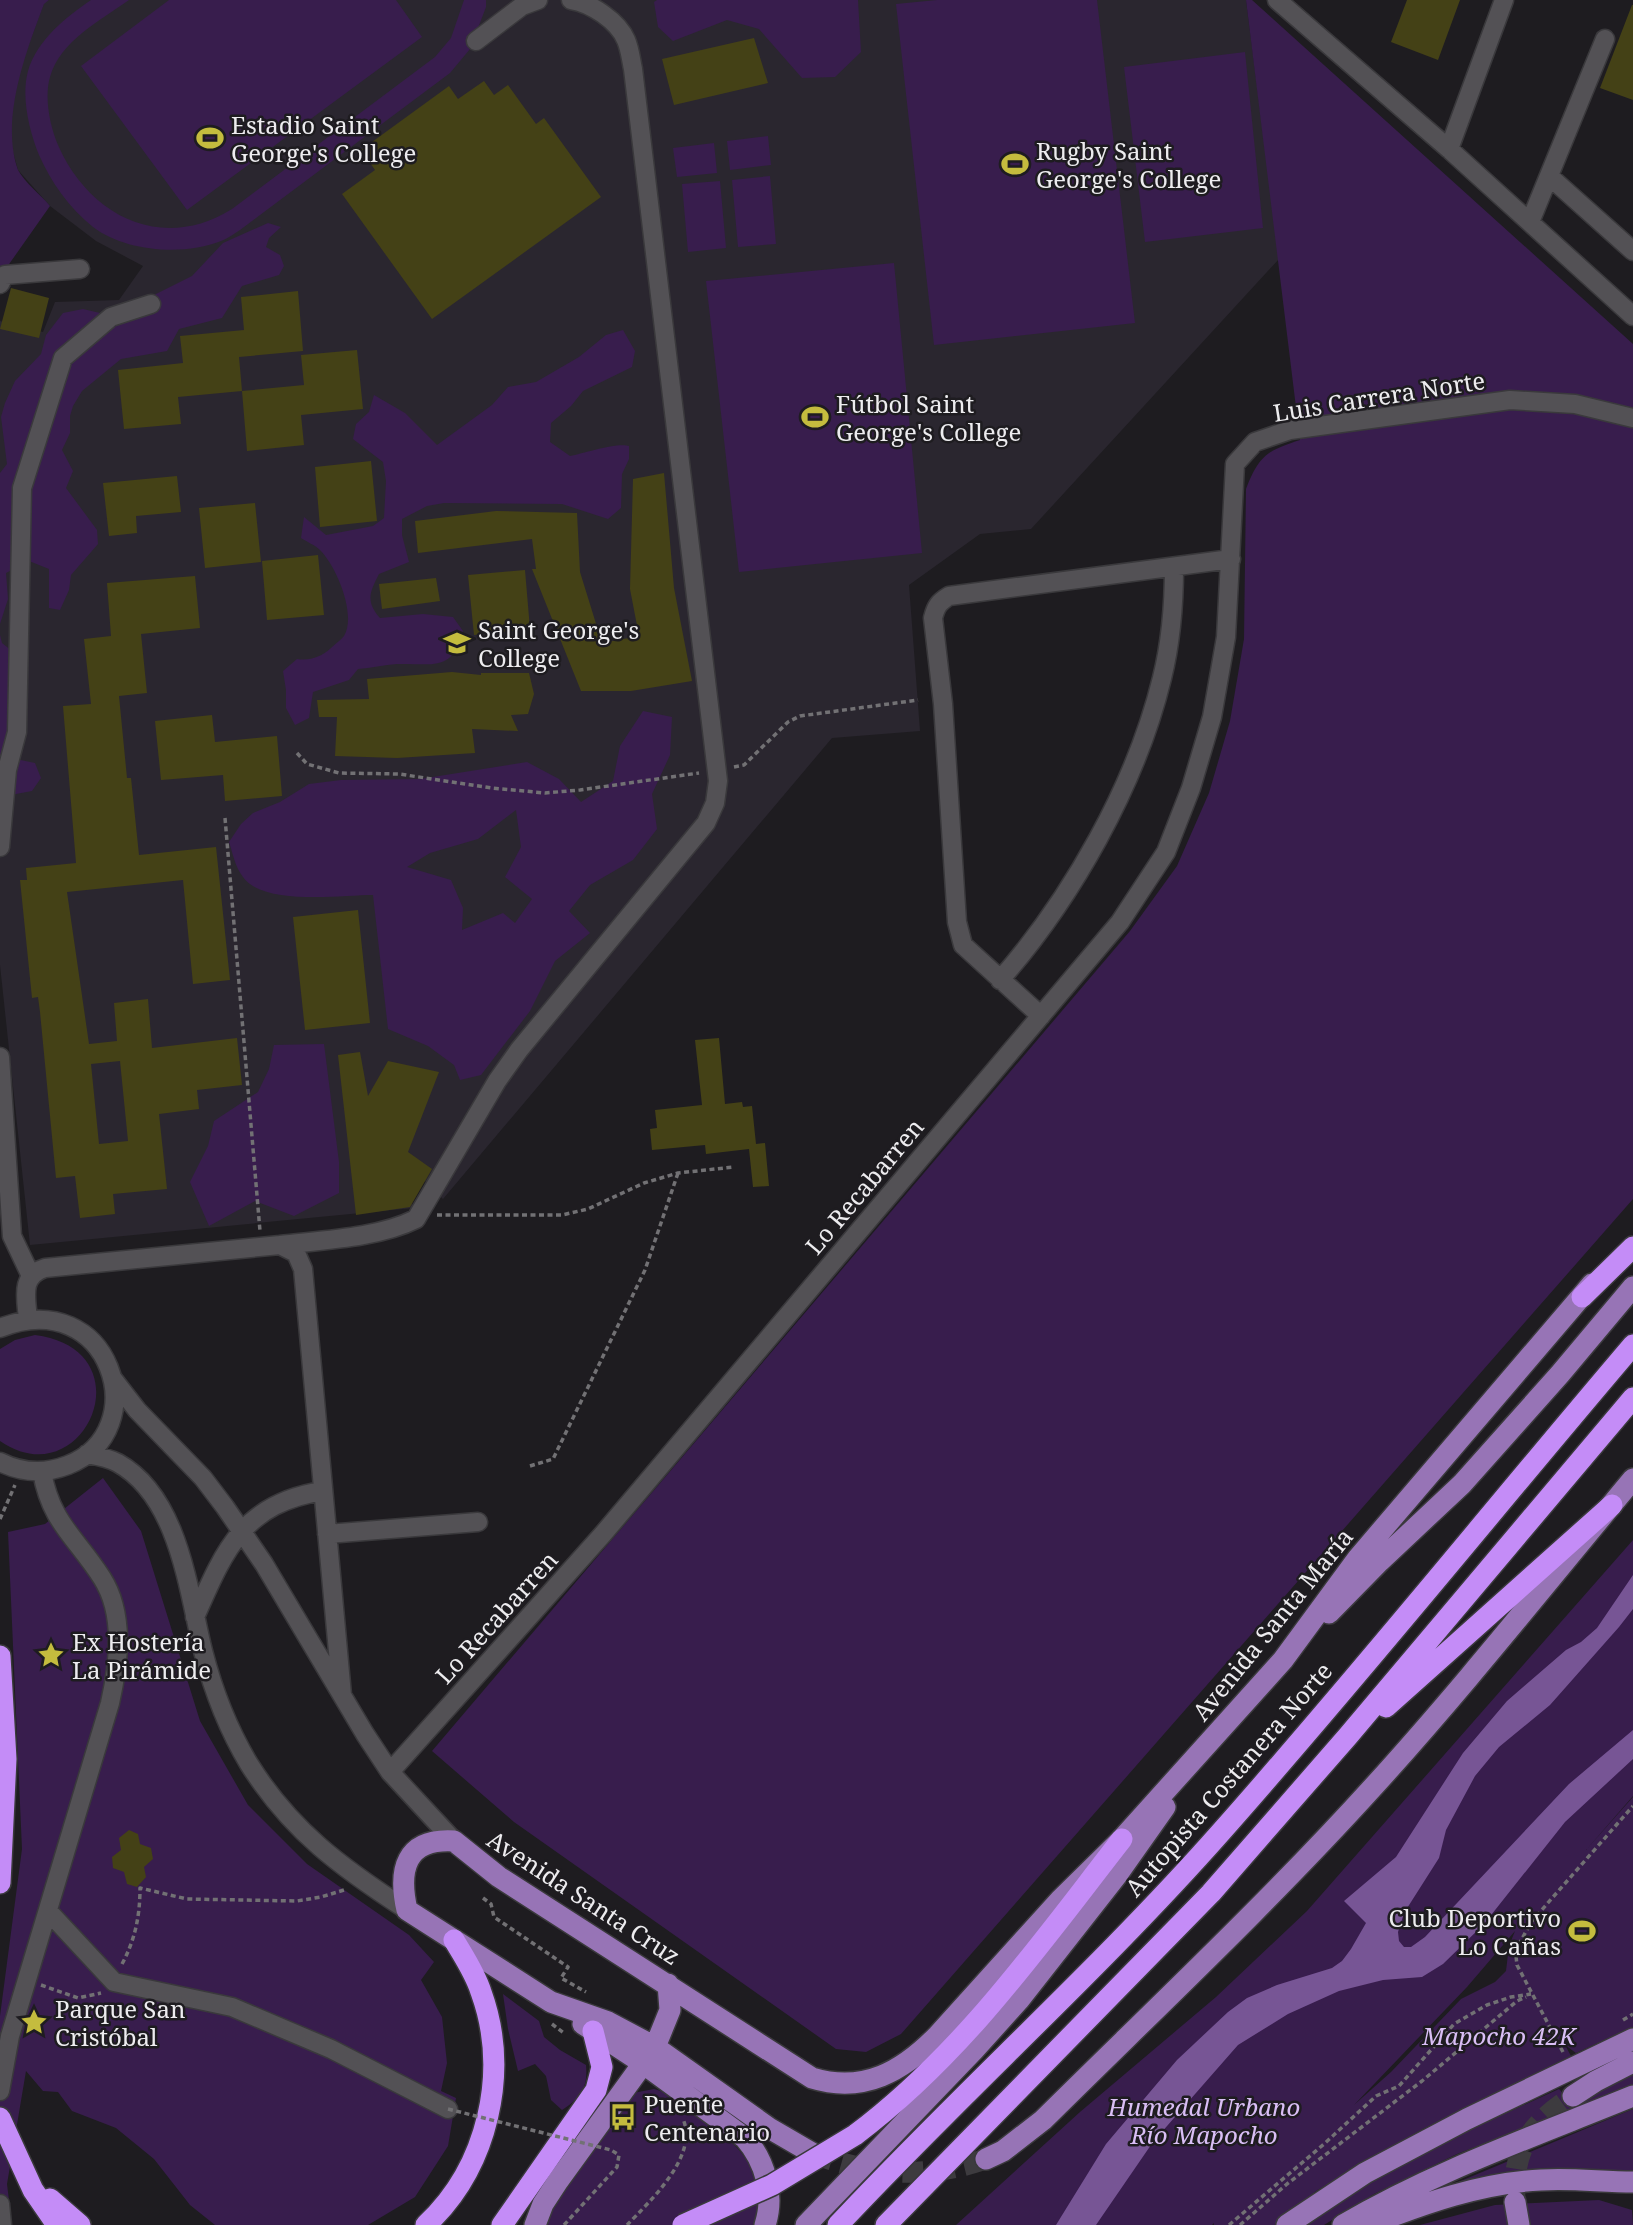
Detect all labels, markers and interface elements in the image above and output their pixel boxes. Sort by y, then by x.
place label: Estadio Saint George's College [231,108,416,169]
sports icon: Estadio Saint George's College [195,123,225,153]
place label: Rugby Saint George's College [1036,134,1221,195]
sports icon: Rugby Saint George's College [1000,149,1030,179]
street label: Luis Carrera Norte [1271,363,1487,429]
place label: Fútbol Saint George's College [836,387,1021,448]
sports icon: Fútbol Saint George's College [800,402,830,432]
place label: Saint George's College [478,613,639,674]
school or university icon: Saint George's College [442,628,472,658]
street label: Lo Recabarren [797,1111,931,1261]
street label: Avenida Santa María [1184,1521,1360,1727]
street label: Lo Recabarren [427,1543,565,1691]
place label: Ex Hostería La Pirámide [72,1625,211,1686]
place icon: Ex Hostería La Pirámide [36,1640,66,1670]
street label: Autopista Costanera Norte [1117,1655,1339,1903]
street label: Avenida Santa Cruz [481,1822,687,1972]
place label: Club Deportivo Lo Cañas [1389,1901,1561,1962]
sports icon: Club Deportivo Lo Cañas [1567,1916,1597,1946]
place label: Parque San Cristóbal [55,1992,185,2053]
place icon: Parque San Cristóbal [19,2007,49,2037]
park label: Mapocho 42K [1421,2019,1578,2052]
place label: Puente Centenario [644,2087,770,2148]
park label: Humedal Urbano Río Mapocho [1107,2090,1300,2151]
bus stop icon: Puente Centenario [608,2102,638,2132]

